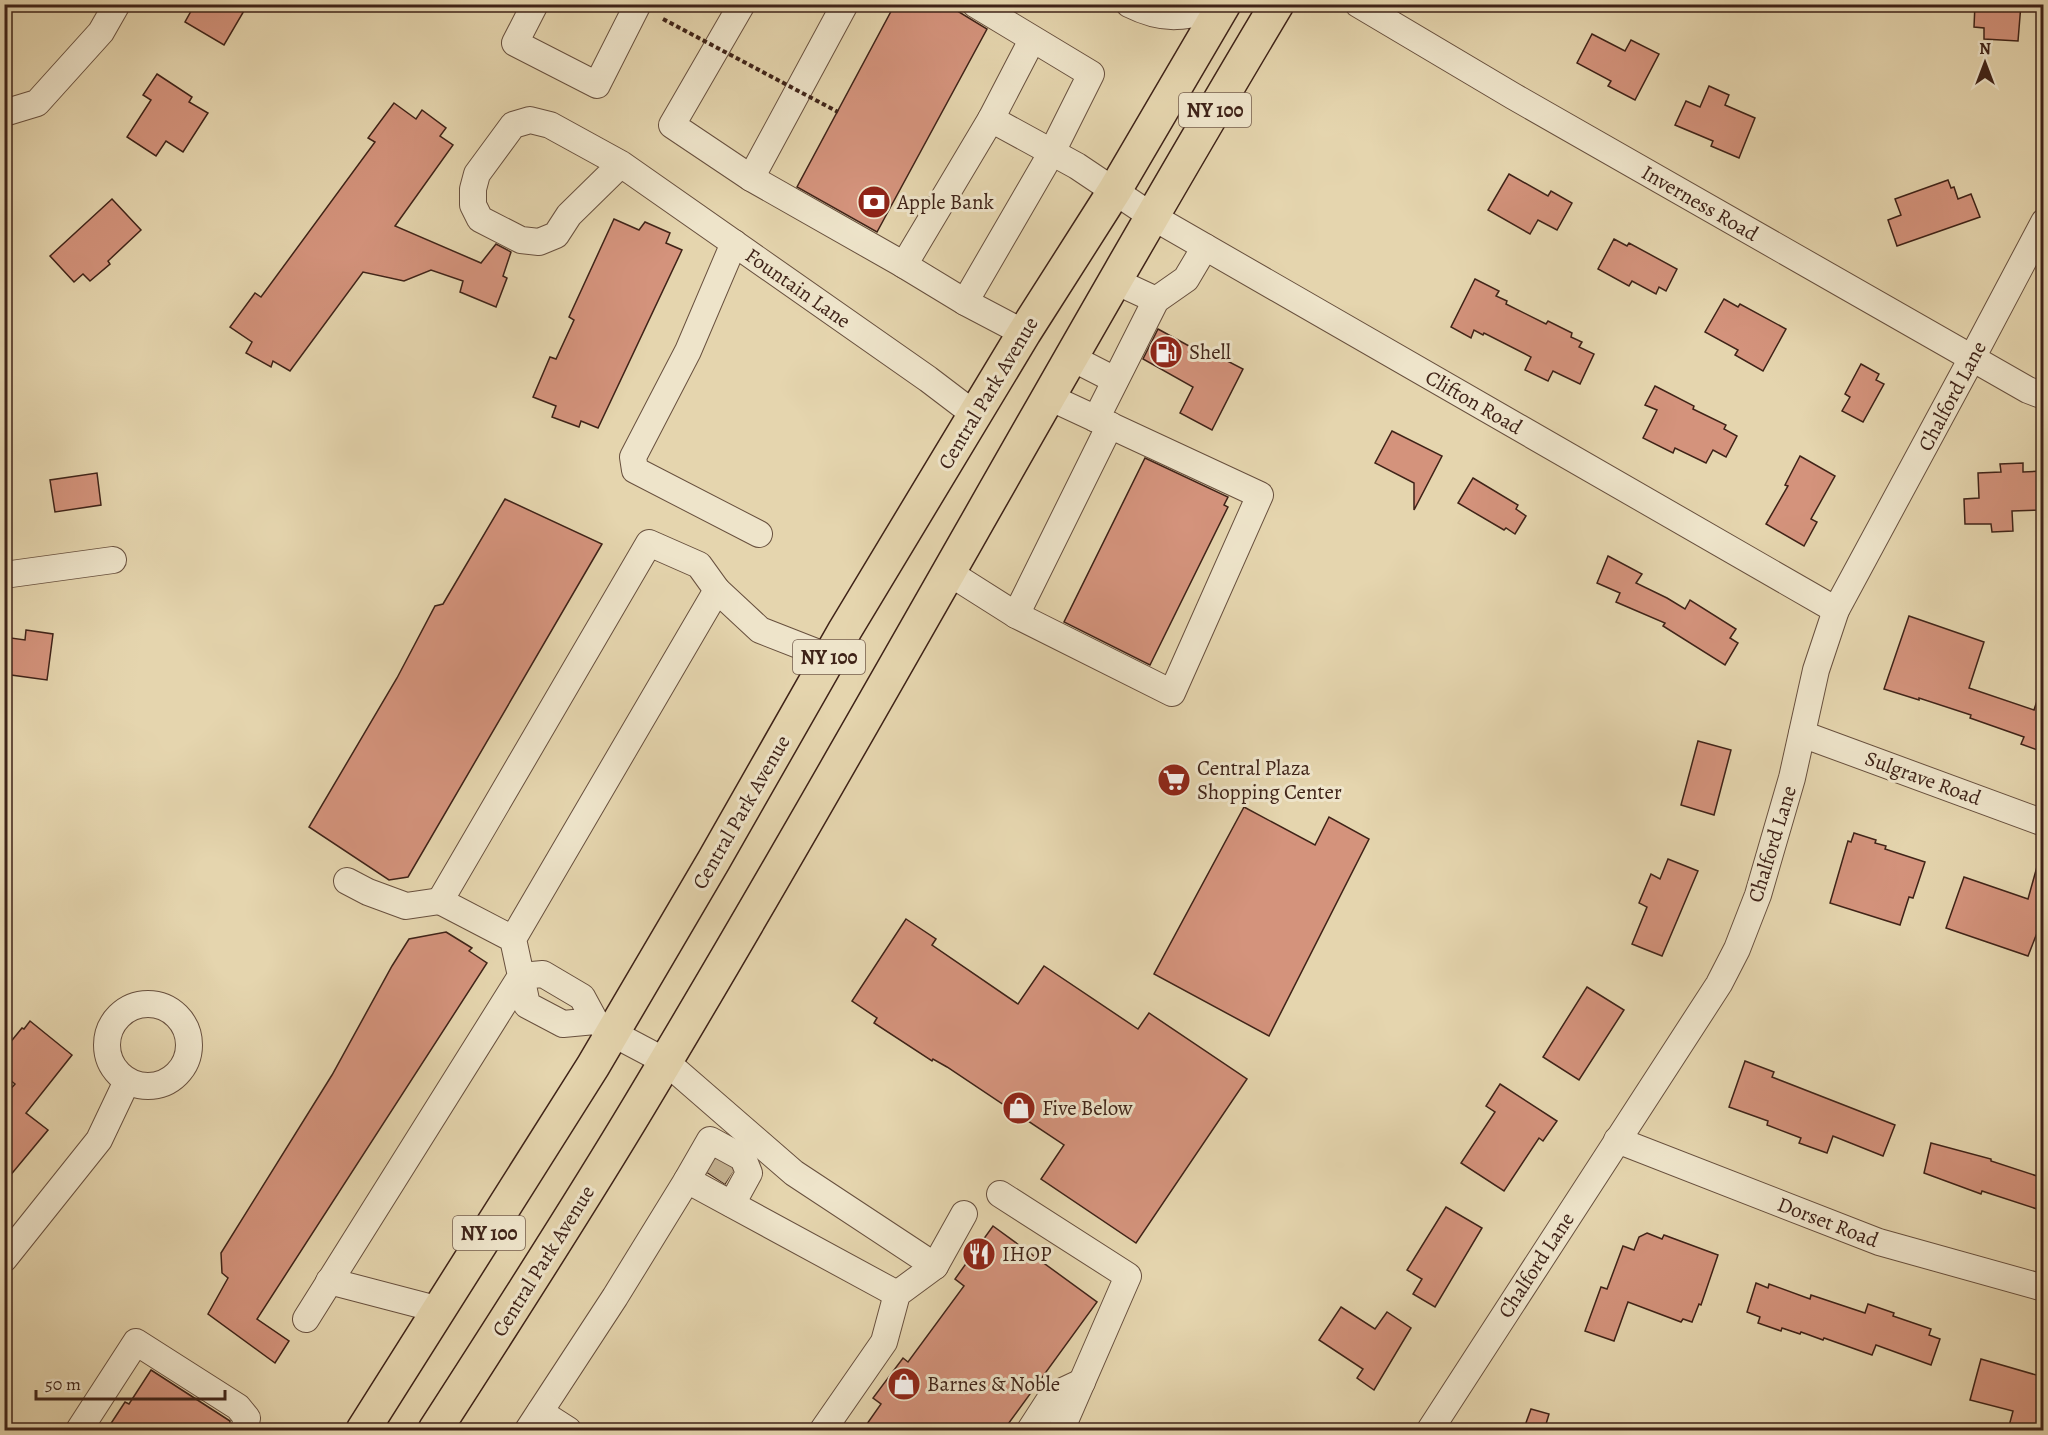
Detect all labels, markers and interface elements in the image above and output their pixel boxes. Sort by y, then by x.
north arrow [1955,33,2015,93]
text: N [1979,38,1991,60]
road number: NY 100 [1179,93,1251,127]
street label: Inverness Road [1636,158,1764,248]
bank icon: Apple Bank [856,184,892,220]
place label: Apple Bank [896,188,995,216]
street label: Fountain Lane [740,241,856,335]
street label: Central Park Avenue [931,311,1045,475]
fuel station icon: Shell [1148,334,1184,370]
street label: Chalford Lane [1911,336,1993,456]
place label: Shell [1189,338,1231,366]
street label: Clifton Road [1420,363,1528,441]
road number: NY 100 [793,640,865,674]
street label: Central Park Avenue [685,730,797,894]
street label: Sulgrave Road [1861,744,1986,812]
place label: Central Plaza Shopping Center [1197,754,1342,806]
supermarket icon: Central Plaza Shopping Center [1156,762,1192,798]
street label: Chalford Lane [1741,782,1803,906]
shop icon: Five Below [1001,1090,1037,1126]
place label: Five Below [1042,1094,1133,1122]
street label: Central Park Avenue [485,1180,601,1342]
street label: Dorset Road [1774,1190,1883,1254]
street label: Chalford Lane [1491,1207,1581,1323]
road number: NY 100 [453,1216,525,1250]
restaurant icon: IHOP [961,1236,997,1272]
place label: IHOP [1002,1240,1052,1268]
scale bar [36,1363,225,1401]
shop icon: Barnes & Noble [886,1366,922,1402]
place label: Barnes & Noble [927,1370,1060,1398]
text: 50 m [45,1372,81,1396]

